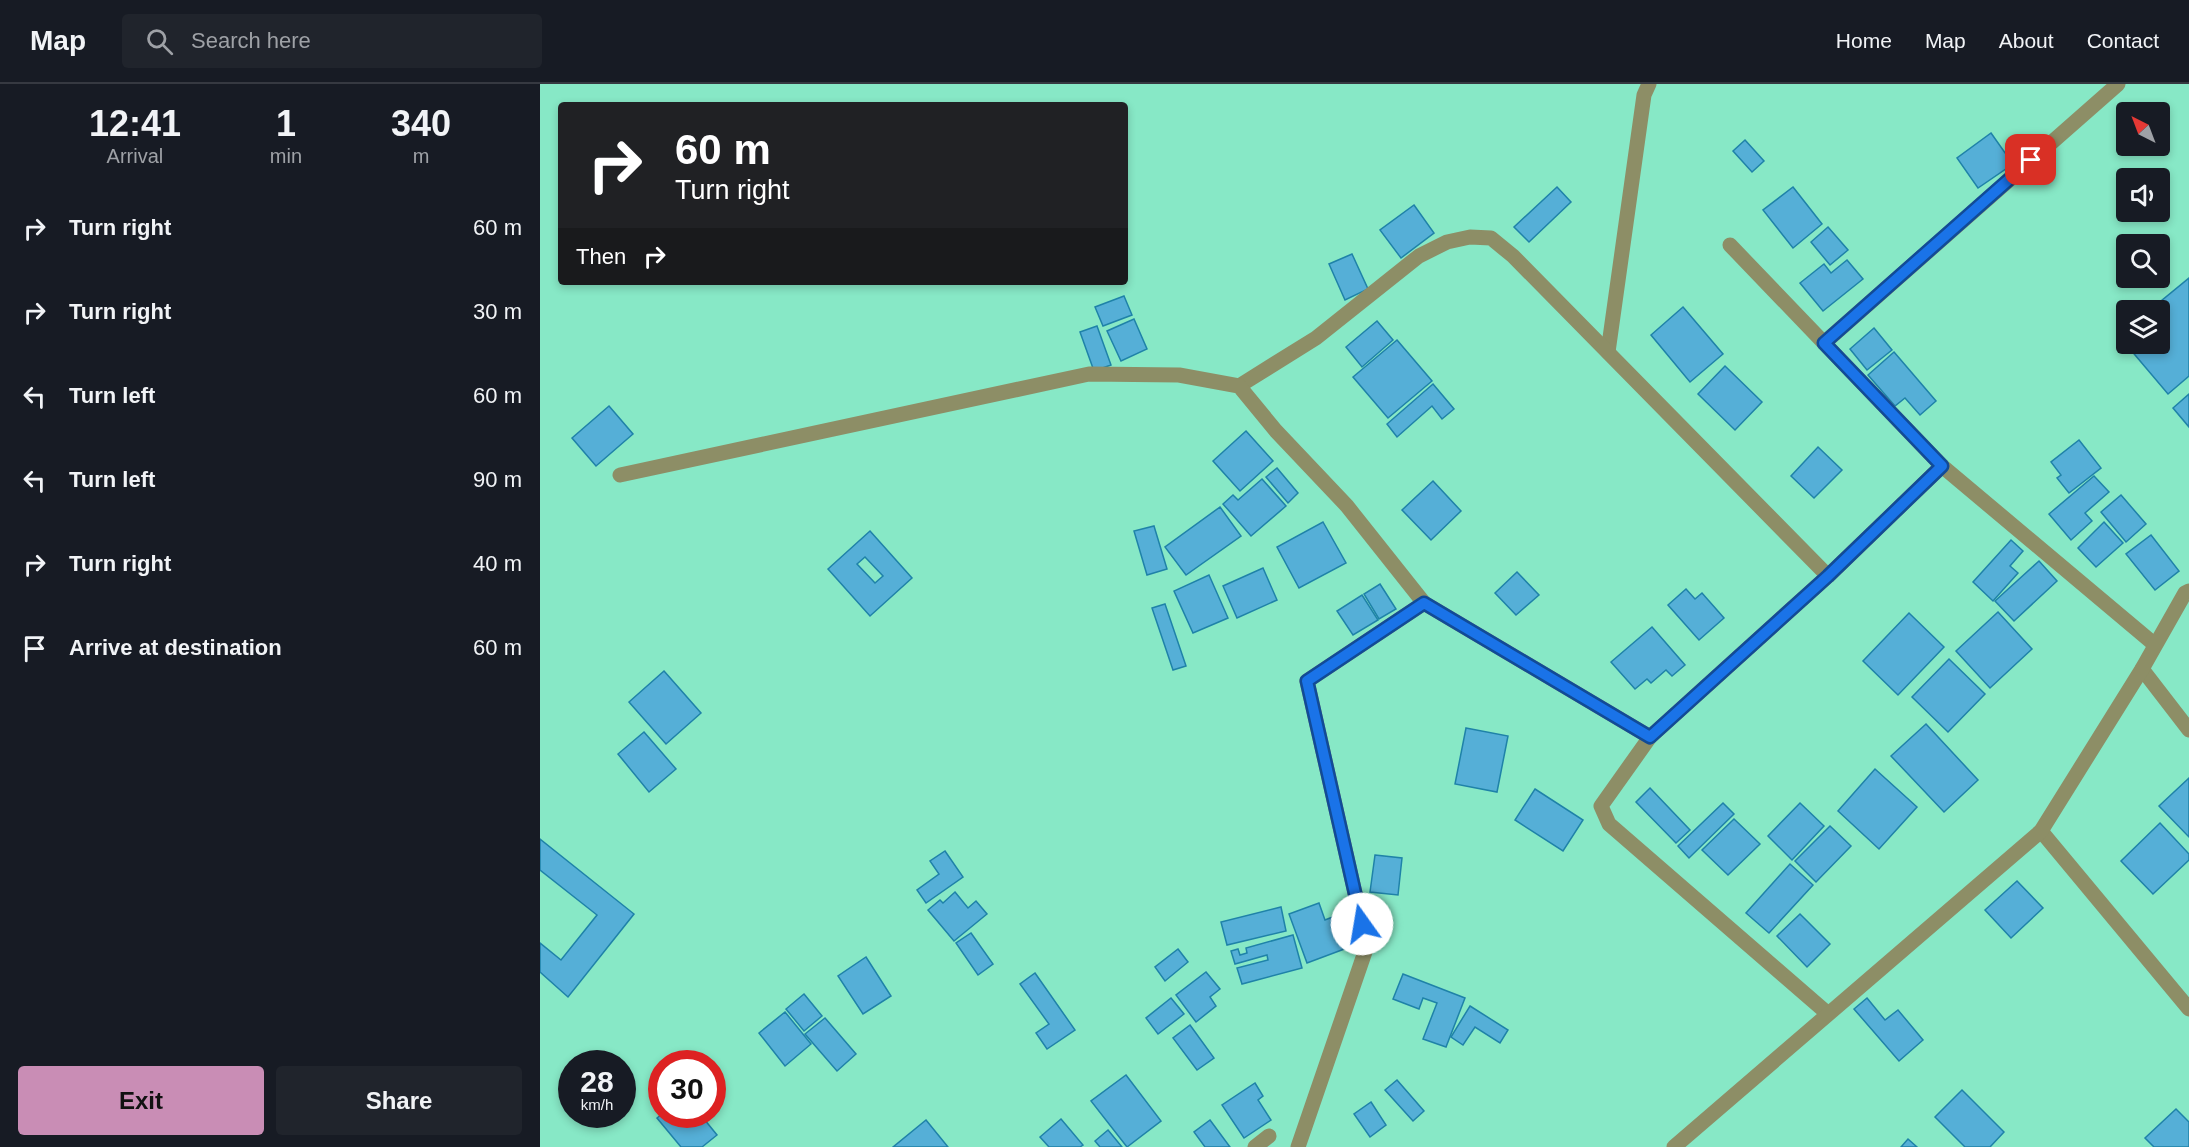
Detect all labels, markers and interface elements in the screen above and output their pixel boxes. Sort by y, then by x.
search box [122,14,542,68]
text: Map [30,25,86,56]
icon: search [143,25,176,58]
text: Search here [191,28,311,53]
text: Home [1836,29,1892,52]
text: Map [1925,29,1966,52]
text: About [1999,29,2054,52]
text: Contact [2087,29,2159,52]
north arrow [2116,102,2170,156]
map controls [2116,102,2170,354]
text: 12:41 [89,103,181,144]
text: 1 [276,103,296,144]
text: 340 [391,103,451,144]
icon: right [576,126,654,204]
text: 60 m [675,126,771,173]
pin [2005,134,2056,185]
icon: arrive [2014,143,2047,176]
text: Arrival [107,145,163,167]
text: min [270,145,302,167]
text: m [413,145,429,167]
button: sound [2116,168,2170,222]
text: Turn right [675,175,790,205]
icon: right [18,212,51,245]
text: Turn right [69,215,171,240]
text: 60 m [473,215,522,240]
button: search [2116,234,2170,288]
icon: right [638,240,671,273]
text: Then [576,244,626,269]
icon: right [18,296,51,329]
text: Turn right [69,299,171,324]
text: 30 m [473,299,522,324]
button: layers [2116,300,2170,354]
icon: left [18,380,51,413]
text: Turn left [69,383,155,408]
text: 60 m [473,383,522,408]
icon: left [18,464,51,497]
text: Turn left [69,467,155,492]
text: 90 m [473,467,522,492]
icon: right [18,548,51,581]
text: Turn right [69,551,171,576]
text: 40 m [473,551,522,576]
icon: arrive [18,632,51,665]
text: Arrive at destination [69,635,282,660]
text: 60 m [473,635,522,660]
position arrow [1330,892,1394,956]
speed limit sign: 30 [648,1050,726,1128]
text: 28 [580,1065,614,1098]
button: Exit [18,1066,264,1135]
button: Share [276,1066,522,1135]
text: km/h [581,1096,613,1113]

